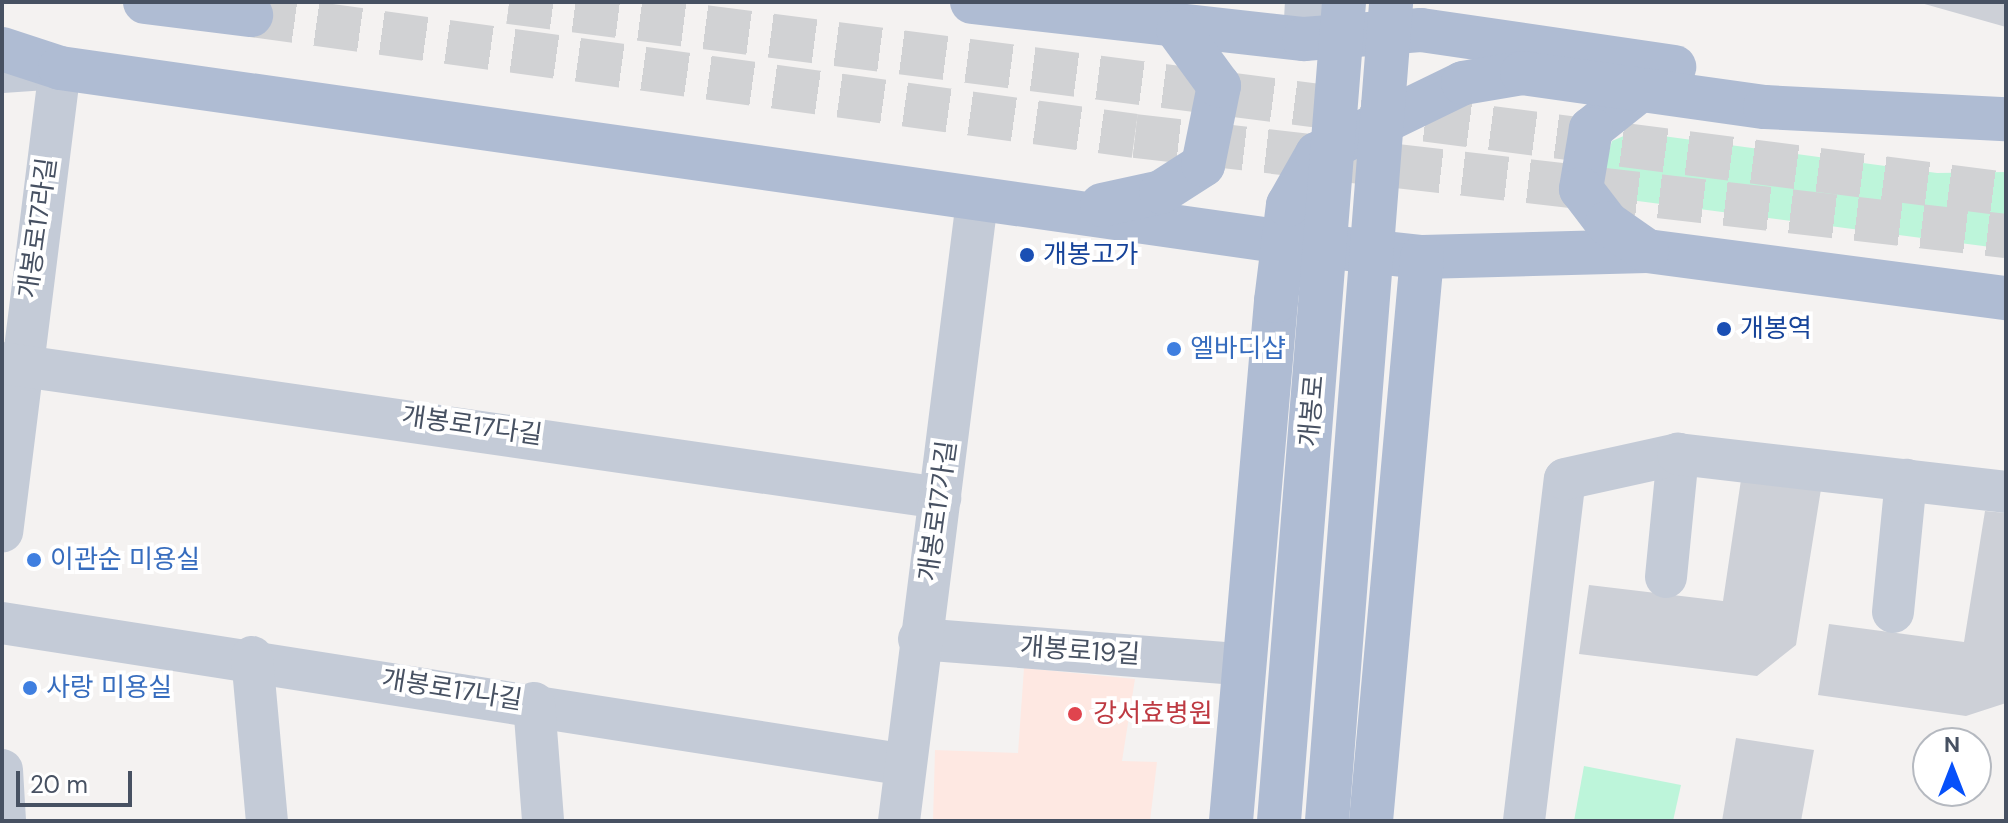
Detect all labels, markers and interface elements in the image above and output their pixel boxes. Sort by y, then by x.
street label: 개봉로17라길 [13,156,63,300]
place label: 개봉고가 [1043,239,1139,271]
marker: 개봉고가 [1018,246,1036,264]
place label: 개봉역 [1740,313,1812,345]
marker: 개봉역 [1715,320,1733,338]
place label: 엘바디샵 [1190,333,1286,365]
marker: 엘바디샵 [1165,340,1183,358]
street label: 개봉로 [1293,374,1331,448]
street label: 개봉로17다길 [400,401,544,451]
street label: 개봉로17가길 [913,439,963,583]
place label: 이관순 미용실 [50,544,200,576]
marker: 이관순 미용실 [25,551,43,569]
street label: 개봉로19길 [1019,631,1141,671]
street label: 개봉로17나길 [380,664,524,716]
place label: 사랑 미용실 [46,672,173,704]
marker: 사랑 미용실 [21,679,39,697]
place label: 강서효병원 [1093,698,1213,730]
marker: 강서효병원 [1064,703,1086,725]
north arrow [1912,727,1992,807]
text: N [1944,730,1960,759]
scale bar [20,755,136,805]
text: 20 m [30,769,88,800]

